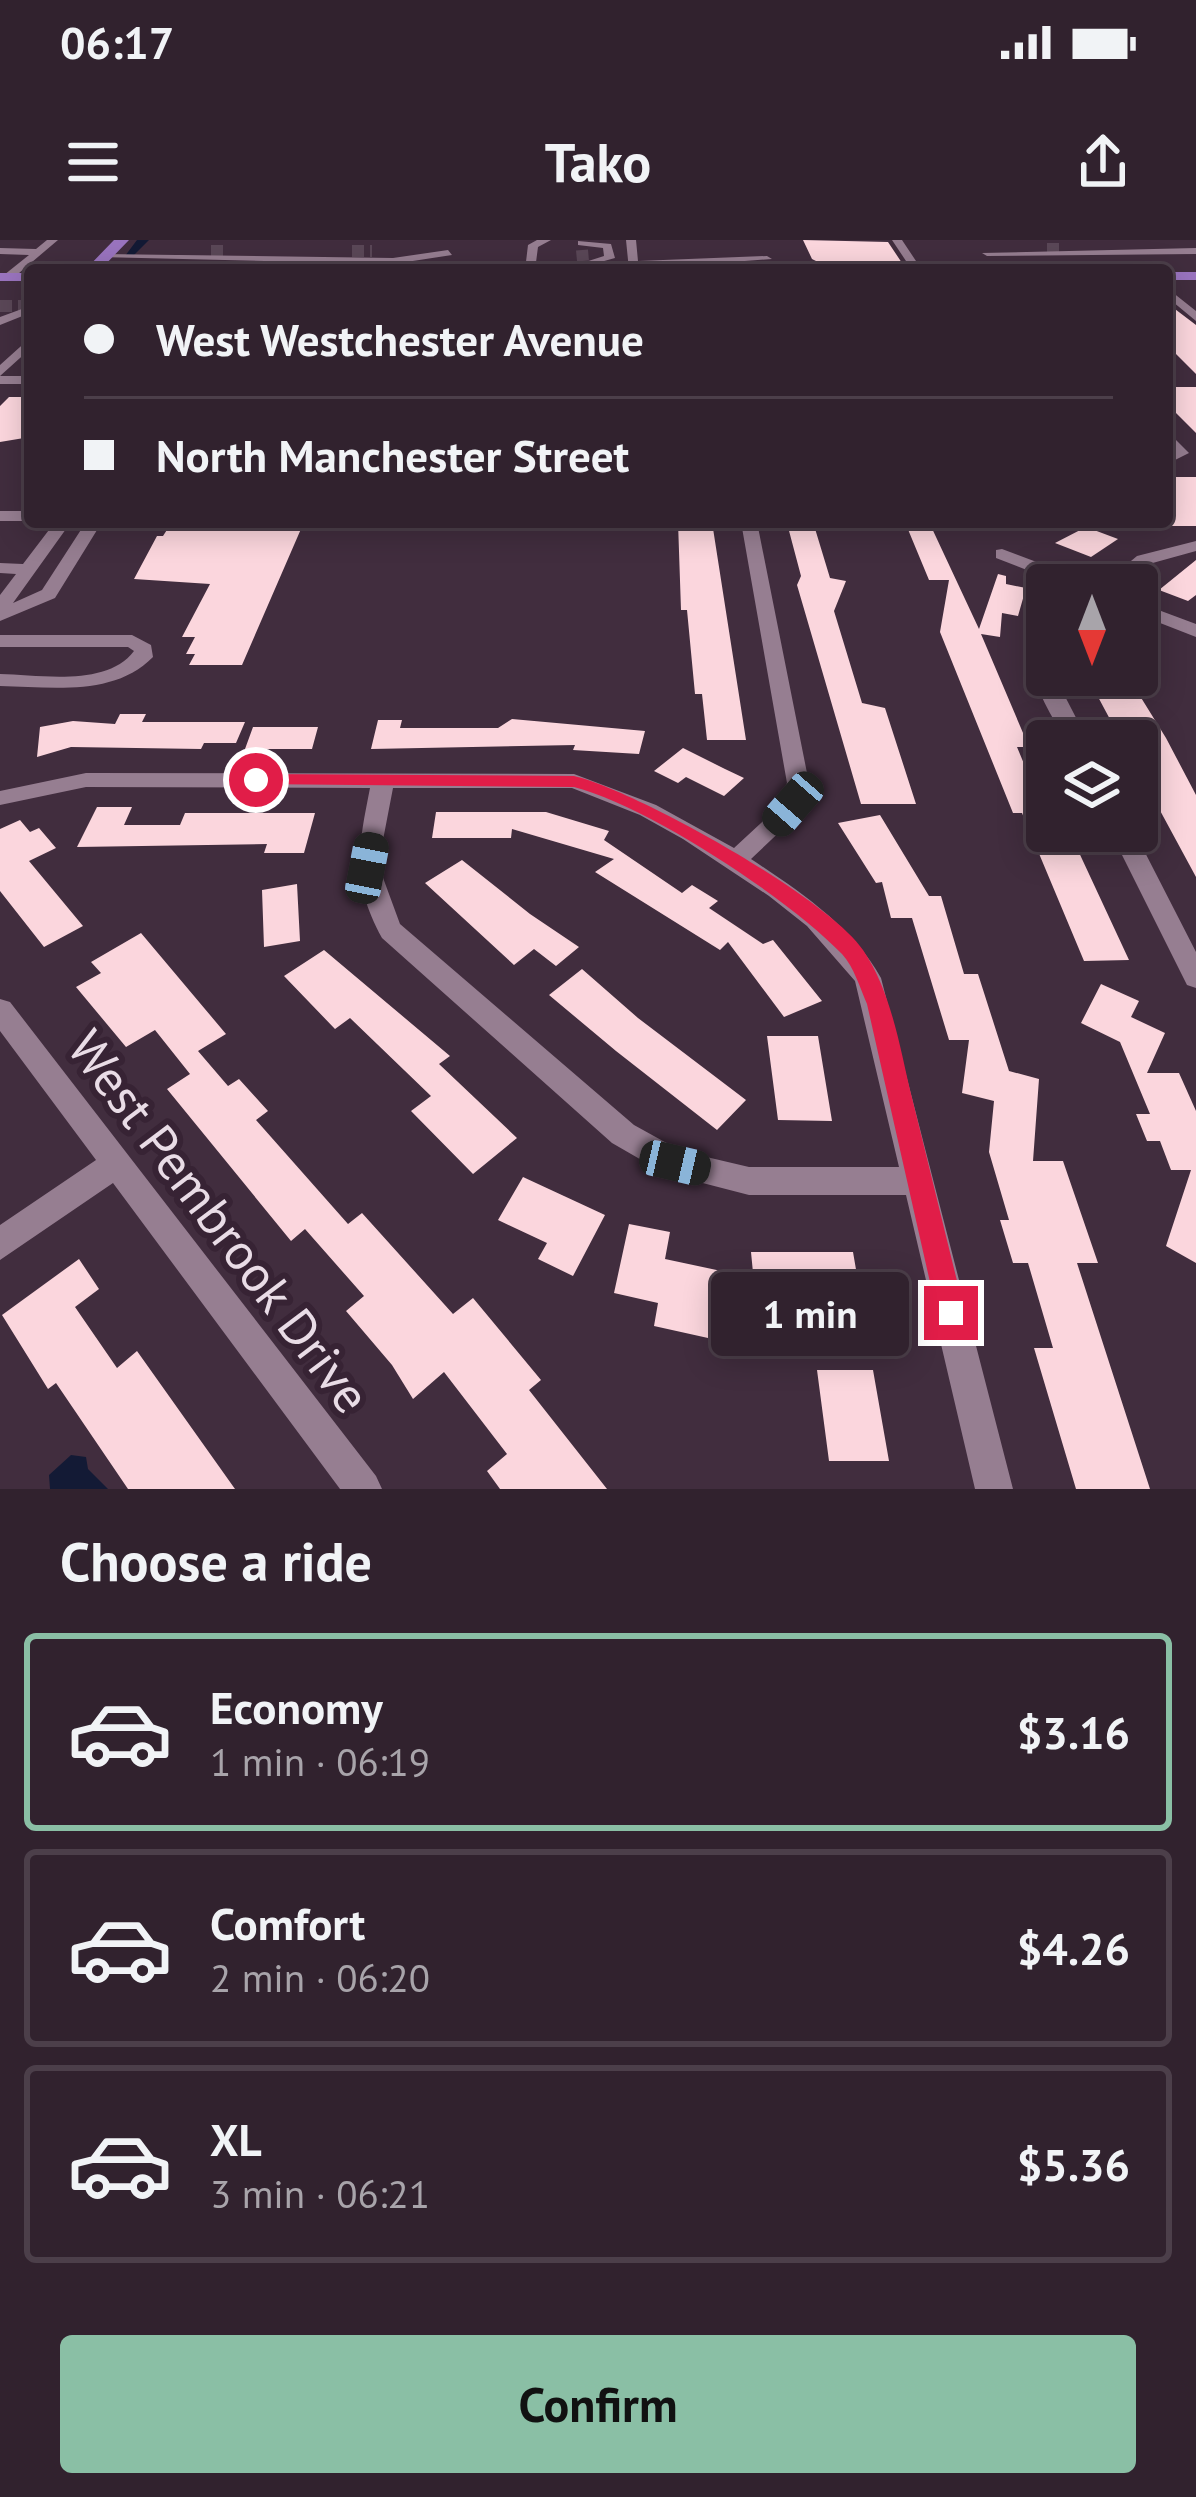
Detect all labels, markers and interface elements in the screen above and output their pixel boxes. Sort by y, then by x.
text: 06:17 [60,13,174,71]
text: Tako [545,127,651,197]
icon: menu [60,129,126,195]
icon: share [1070,129,1136,195]
text: West Westchester Avenue [156,310,644,368]
text: North Manchester Street [156,426,629,484]
north arrow [1026,564,1158,696]
map controls [1026,564,1158,852]
button: layers [1026,720,1158,852]
route start [229,753,283,807]
car [756,765,830,843]
car [342,829,392,907]
street label: West Pembrook Drive [54,1016,386,1426]
car [636,1137,714,1189]
callout: 1 min [711,1271,909,1355]
route end [924,1286,978,1340]
text: 1 min [762,1288,858,1339]
text: Choose a ride [60,1526,372,1596]
icon: car [66,1678,174,1786]
text: Economy [210,1678,383,1736]
text: $3.16 [1017,1703,1130,1761]
text: 1 min · 06:19 [210,1736,430,1787]
icon: car [66,1894,174,2002]
text: Comfort [210,1894,365,1952]
text: $4.26 [1017,1919,1130,1977]
text: 2 min · 06:20 [210,1952,430,2003]
icon: car [66,2110,174,2218]
text: XL [210,2110,262,2168]
text: $5.36 [1017,2135,1130,2193]
text: 3 min · 06:21 [210,2168,430,2219]
button: Confirm [60,2335,1136,2473]

